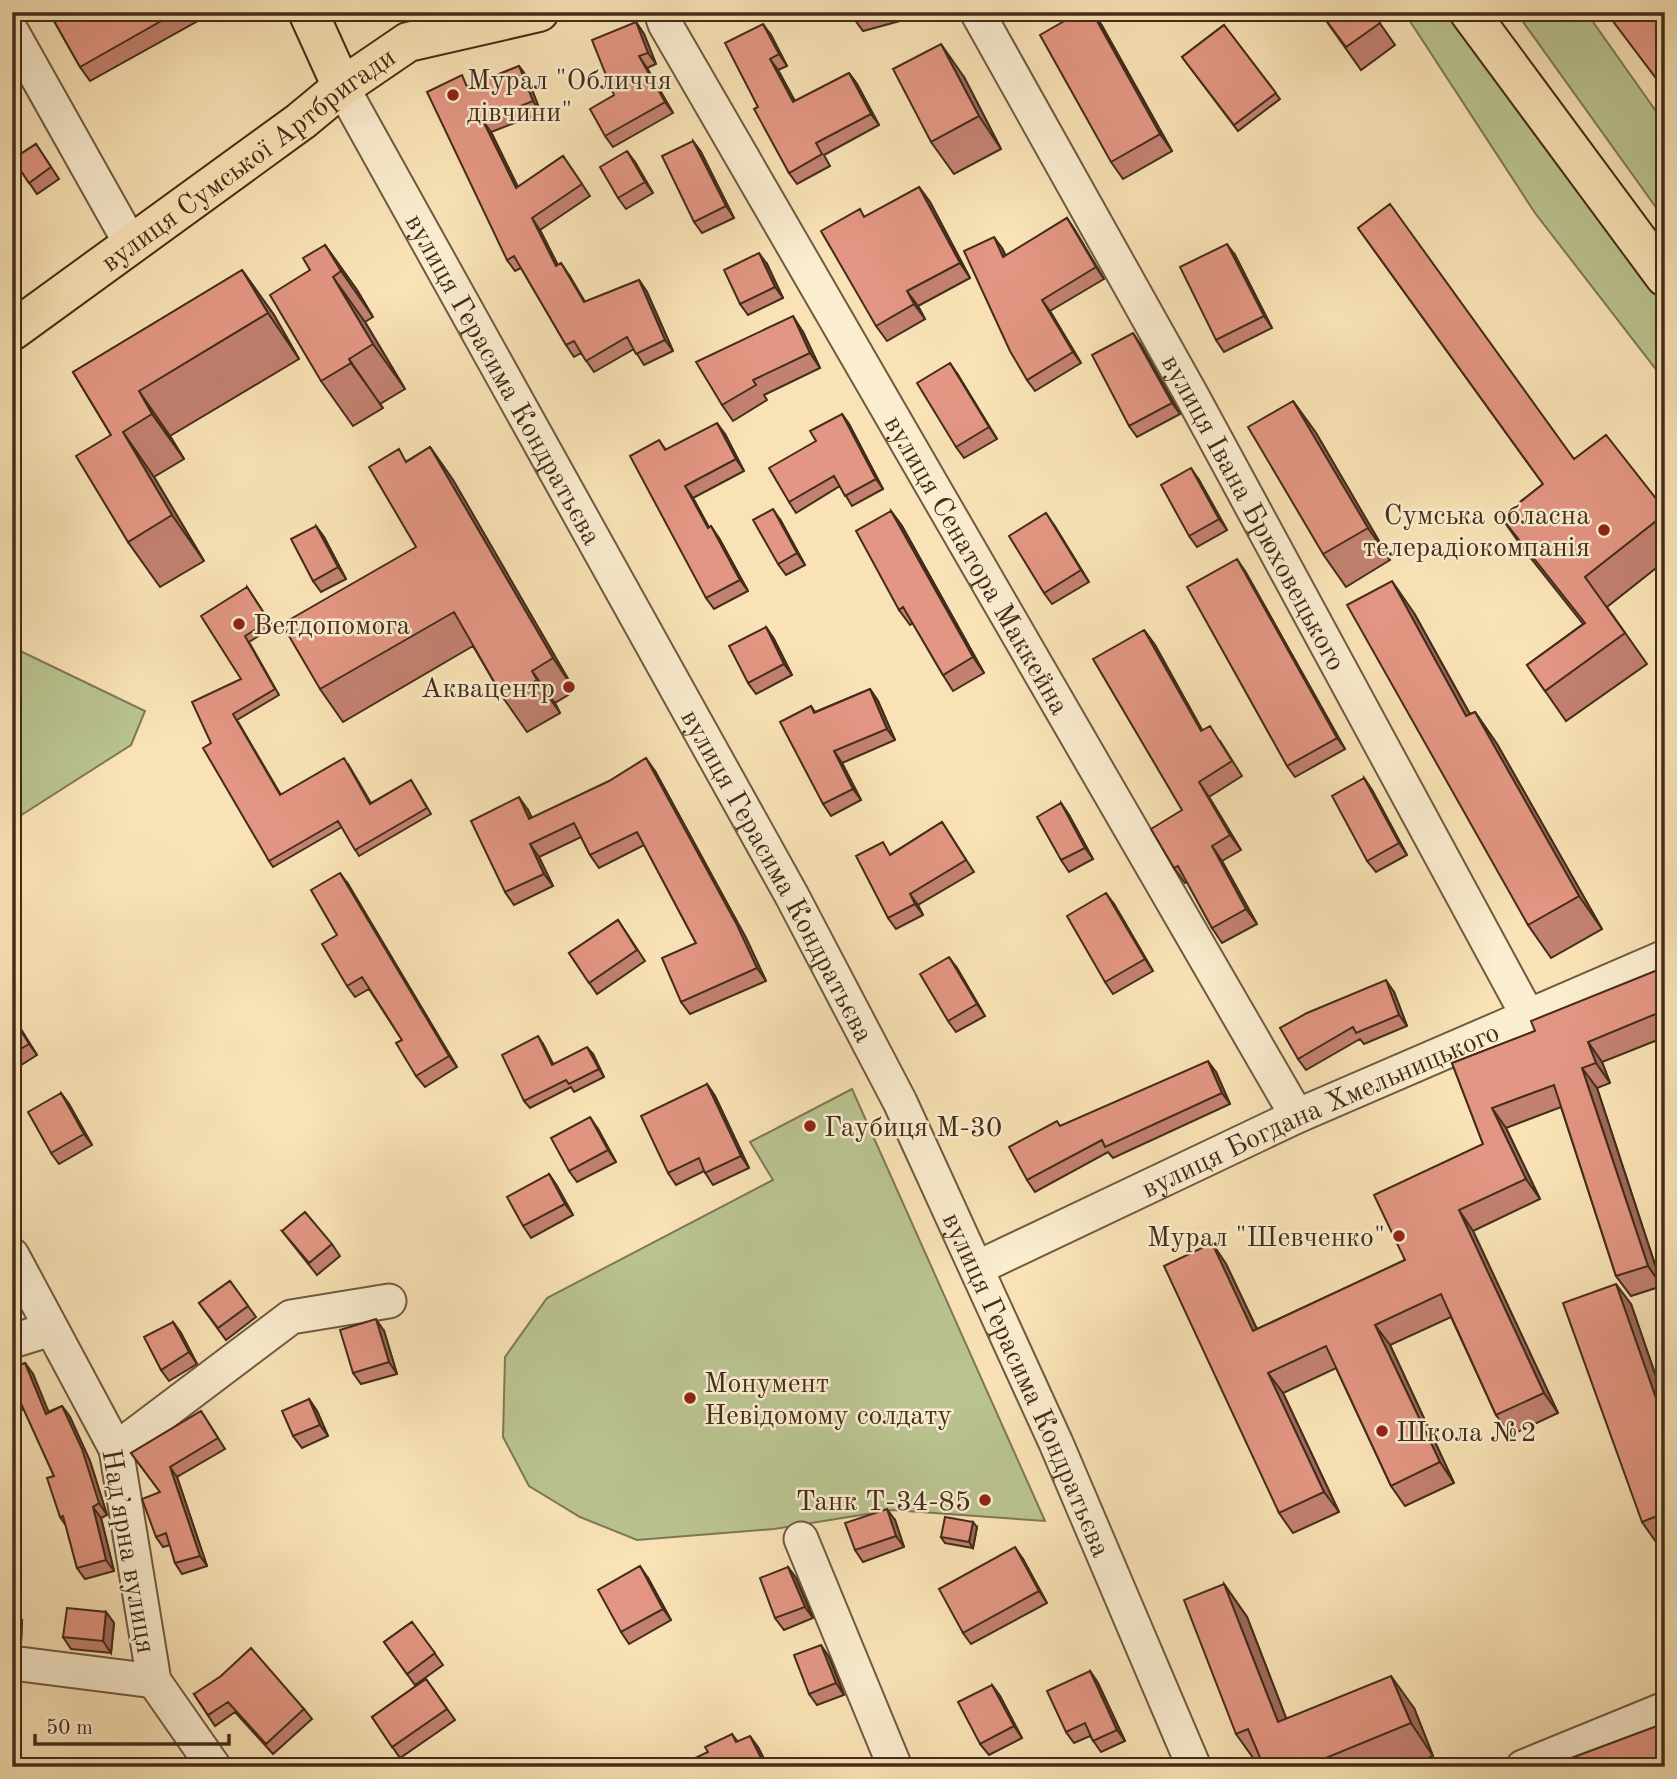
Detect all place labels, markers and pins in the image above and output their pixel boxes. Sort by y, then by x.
place label: Мурал "Обличчя дівчини" [467,68,672,128]
marker: Мурал "Обличчя дівчини" [445,87,461,103]
place label: Сумська обласна телерадіокомпанія [1363,503,1590,563]
marker: Сумська обласна телерадіокомпанія [1596,522,1612,538]
place label: Ветдопомога [253,613,411,641]
marker: Ветдопомога [231,616,247,632]
place label: Аквацентр [421,676,555,704]
marker: Аквацентр [561,679,577,695]
place label: Гаубиця М-30 [824,1115,1002,1143]
marker: Гаубиця М-30 [802,1118,818,1134]
place label: Мурал "Шевченко" [1147,1225,1385,1253]
marker: Мурал "Шевченко" [1391,1228,1407,1244]
place label: Монумент Невідомому солдату [704,1371,952,1431]
marker: Монумент Невідомому солдату [682,1390,698,1406]
place label: Школа №2 [1396,1420,1537,1448]
marker: Школа №2 [1374,1423,1390,1439]
place label: Танк Т-34-85 [796,1489,971,1517]
marker: Танк Т-34-85 [977,1492,993,1508]

